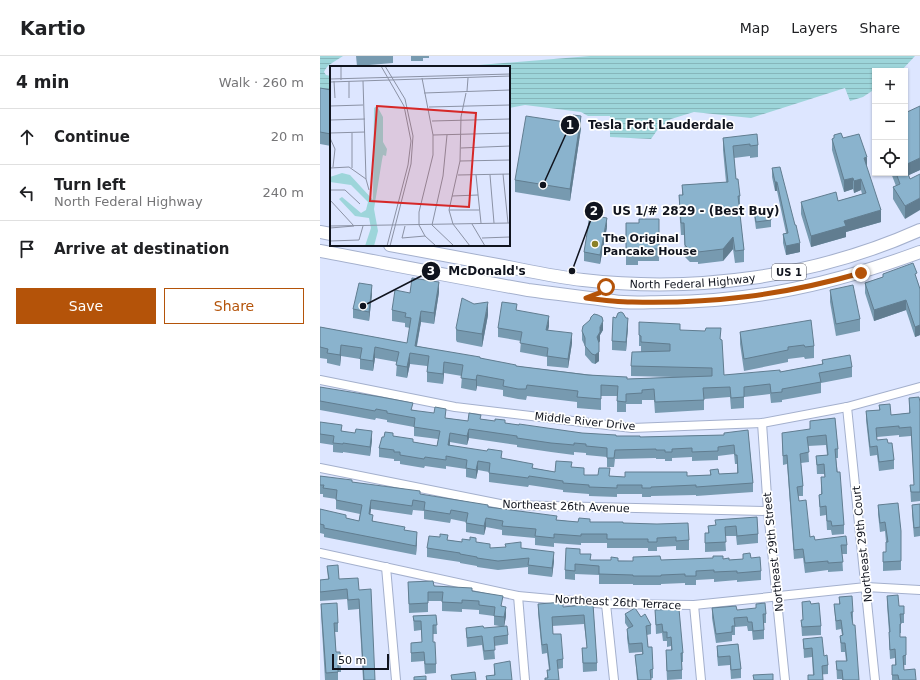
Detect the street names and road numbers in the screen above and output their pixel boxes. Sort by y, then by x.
road number: US 1 [772,264,806,280]
street label: North Federal Highway [629,271,757,291]
street label: Middle River Drive [534,410,636,433]
street label: Northeast 29th Court [850,485,875,603]
street label: Northeast 29th Street [761,491,786,612]
street label: Northeast 26th Avenue [502,498,630,515]
street label: Northeast 26th Terrace [554,593,682,612]

